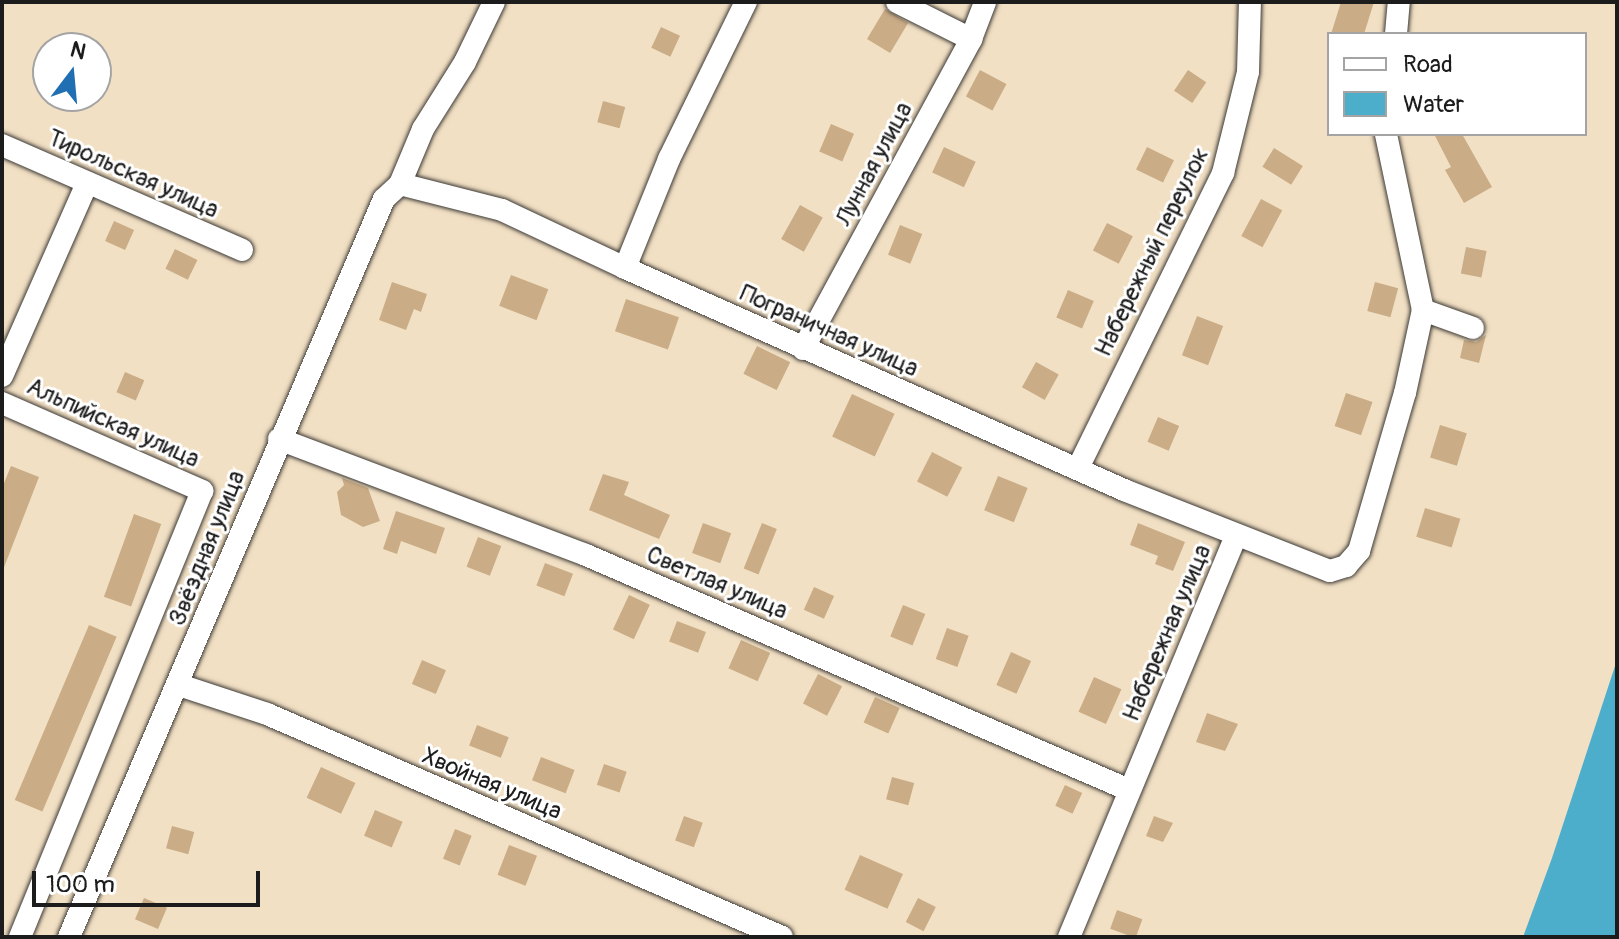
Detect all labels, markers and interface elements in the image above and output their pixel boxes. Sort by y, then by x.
north arrow [32,32,112,112]
legend [1327,32,1587,136]
text: N [67,35,89,66]
text: Road [1403,50,1453,79]
text: Water [1403,90,1464,119]
street label: Лунная улица [829,97,919,231]
street label: Тирольская улица [43,123,223,225]
street label: Набережный переулок [1089,143,1215,361]
street label: Пограничная улица [735,279,923,383]
street label: Альпийская улица [22,372,204,474]
street label: Звёздная улица [163,466,251,630]
street label: Светлая улица [642,540,792,626]
street label: Набережная улица [1117,540,1217,726]
street label: Хвойная улица [418,742,566,826]
scale bar [36,855,264,905]
text: 100 m [46,870,115,899]

